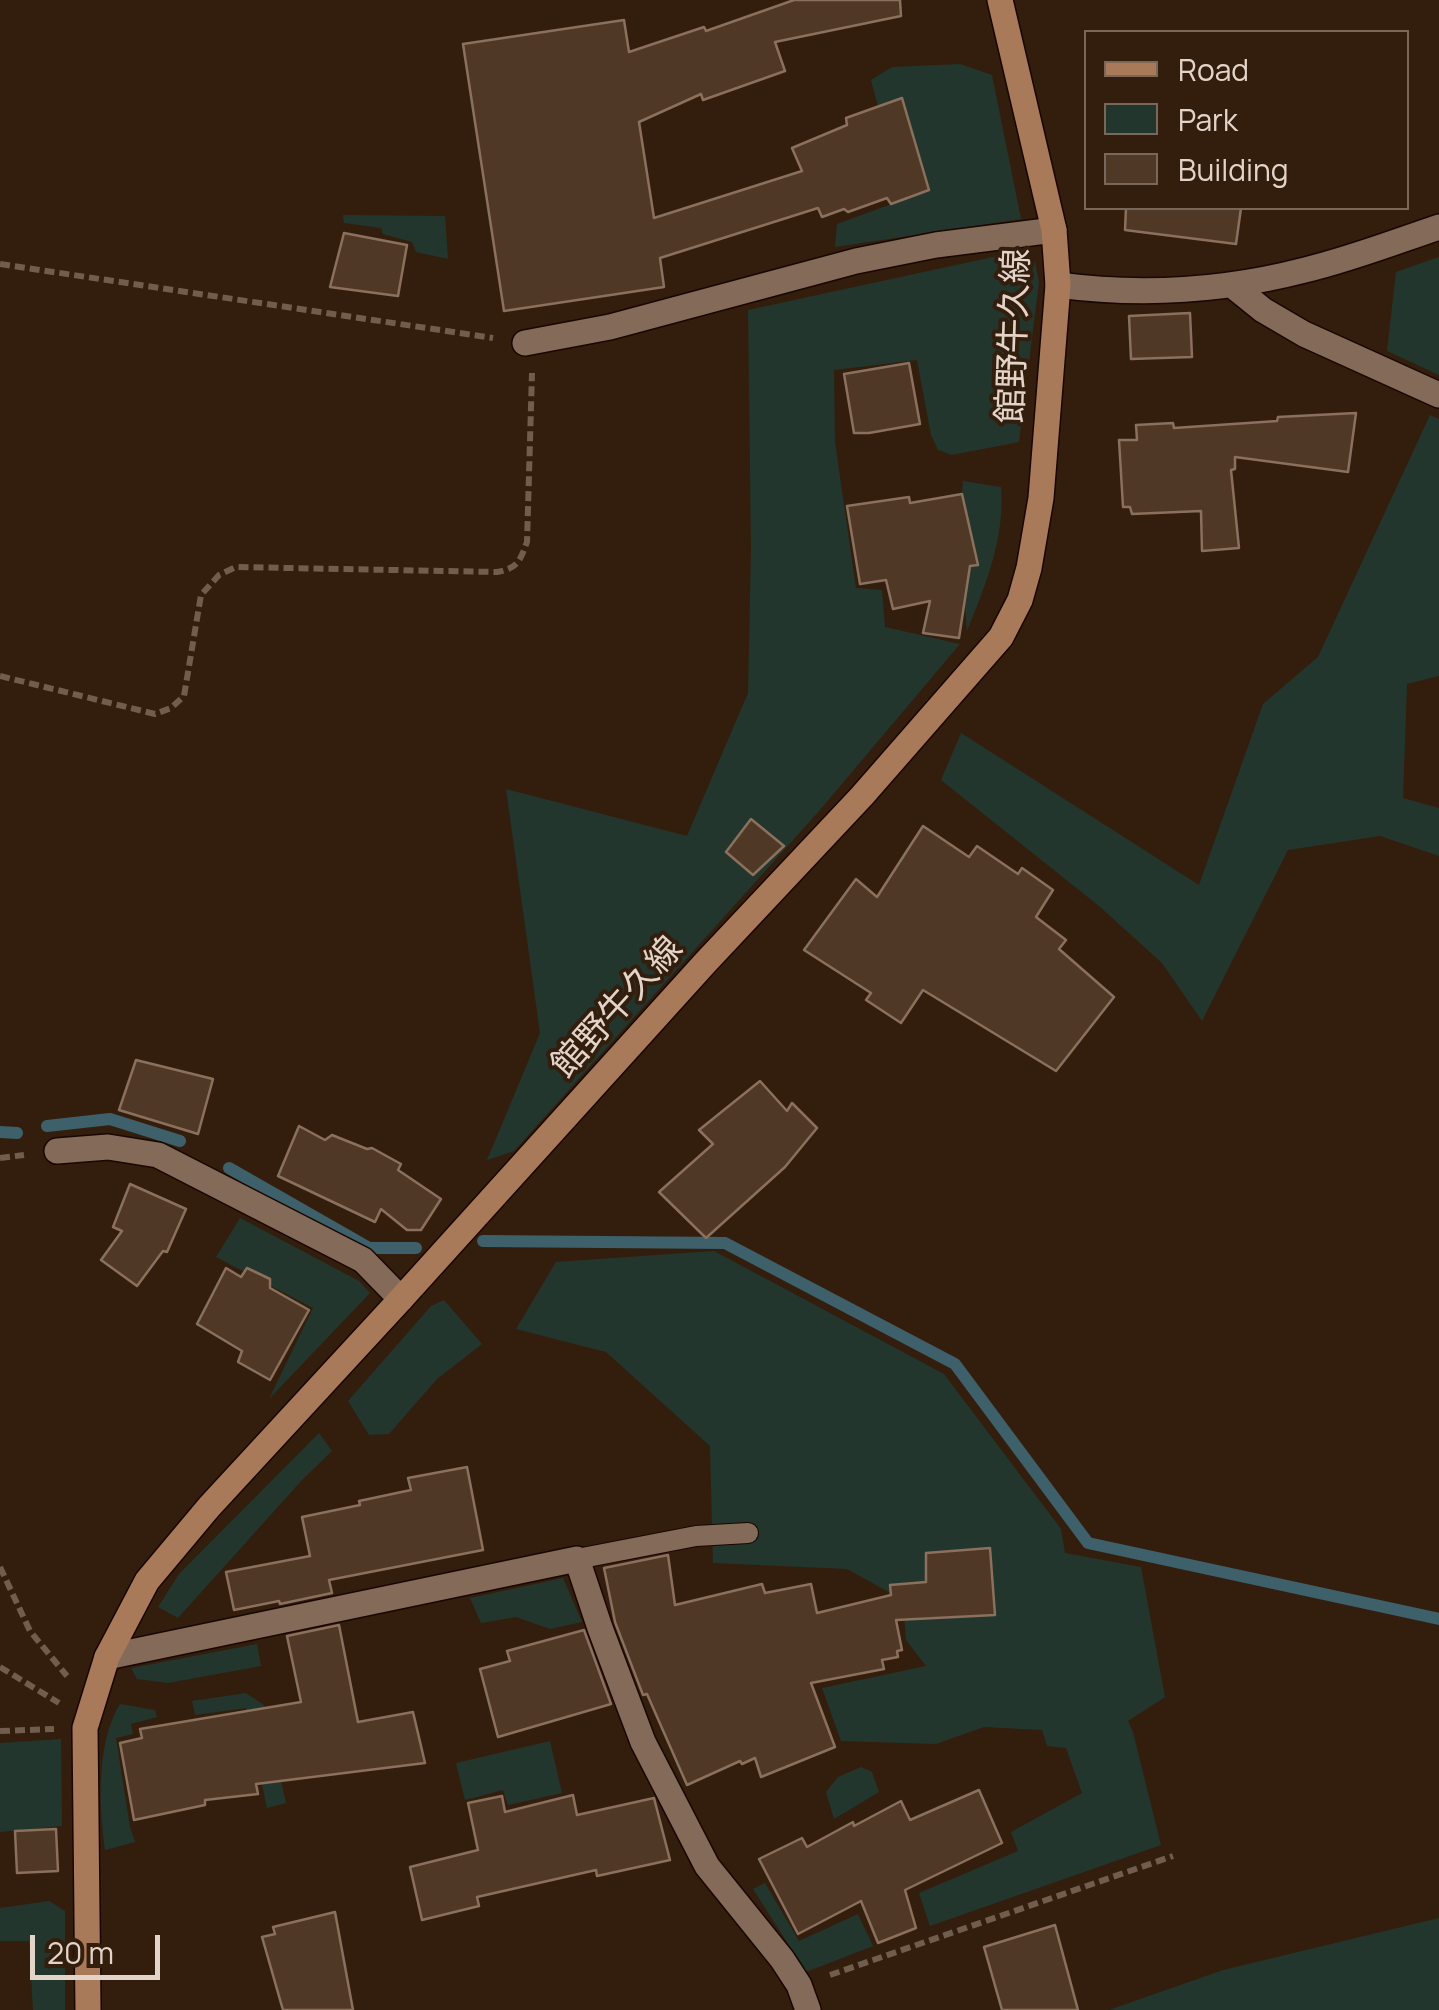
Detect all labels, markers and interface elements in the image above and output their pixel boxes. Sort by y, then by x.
legend [1084,30,1409,210]
text: Road [1178,49,1249,90]
text: Park [1178,99,1238,140]
text: Building [1178,149,1289,190]
street label: 館野牛久線 [991,248,1039,424]
street label: 館野牛久線 [544,929,692,1087]
scale bar [35,1915,165,1977]
text: 20 m [47,1932,114,1973]

